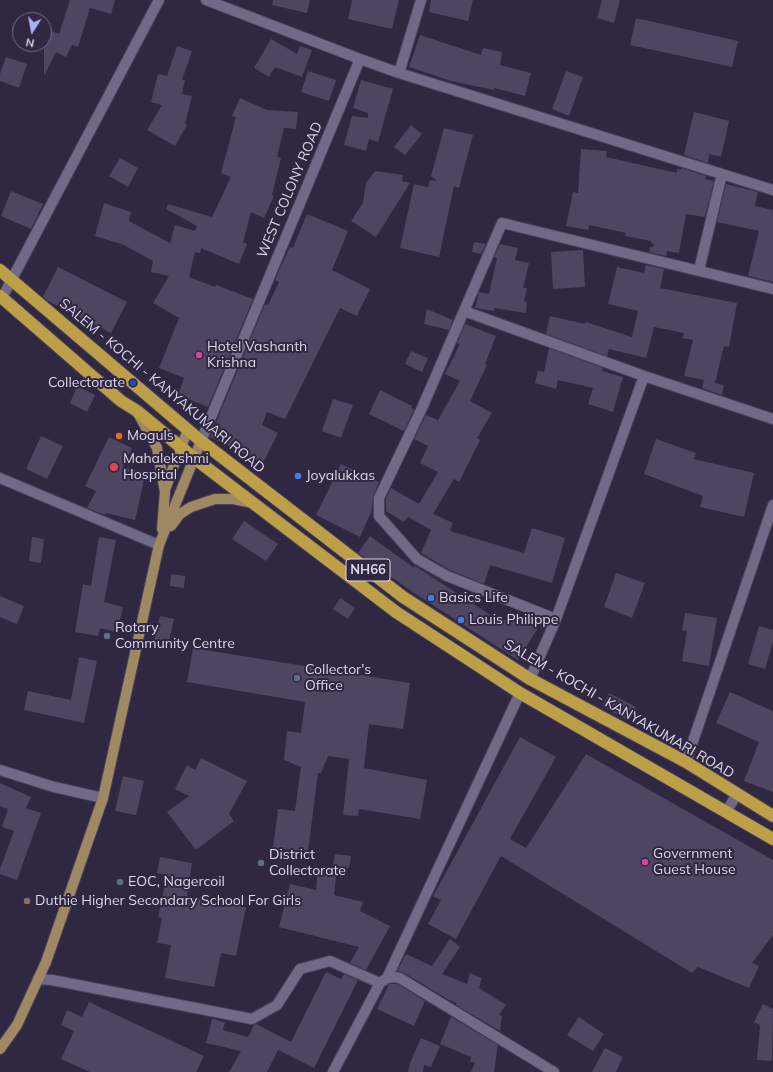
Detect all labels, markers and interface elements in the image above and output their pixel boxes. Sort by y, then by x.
north arrow [12,12,52,52]
text: N [24,35,35,50]
street label: WEST COLONY ROAD [254,120,326,260]
street label: SALEM - KOCHI - KANYAKUMARI ROAD [56,295,268,477]
place label: Hotel Vashanth Krishna [207,339,307,372]
marker: Hotel Vashanth Krishna [194,350,204,360]
place label: Collectorate [48,375,125,391]
marker: Collectorate [128,378,138,388]
place label: Moguls [127,428,174,444]
marker: Moguls [114,431,124,441]
place label: Mahalekshmi Hospital [123,451,209,484]
marker: Mahalekshmi Hospital [108,461,120,473]
place label: Joyalukkas [306,468,375,484]
marker: Joyalukkas [293,471,303,481]
road number: NH66 [346,559,390,581]
place label: Basics Life [439,590,508,606]
marker: Basics Life [426,593,436,603]
place label: Louis Philippe [469,612,558,628]
marker: Louis Philippe [456,615,466,625]
place label: Rotary Community Centre [115,620,235,652]
marker: Rotary Community Centre [102,631,112,641]
street label: SALEM - KOCHI - KANYAKUMARI ROAD [501,636,737,782]
place label: Collector's Office [305,662,371,694]
marker: Collector's Office [292,673,302,683]
place label: Government Guest House [653,846,736,878]
place label: District Collectorate [269,847,346,880]
marker: Government Guest House [640,857,650,867]
marker: District Collectorate [256,858,266,868]
place label: EOC, Nagercoil [128,874,225,890]
marker: EOC, Nagercoil [115,877,125,887]
place label: Duthie Higher Secondary School For Girls [35,893,301,909]
marker: Duthie Higher Secondary School For Girls [22,896,32,906]

